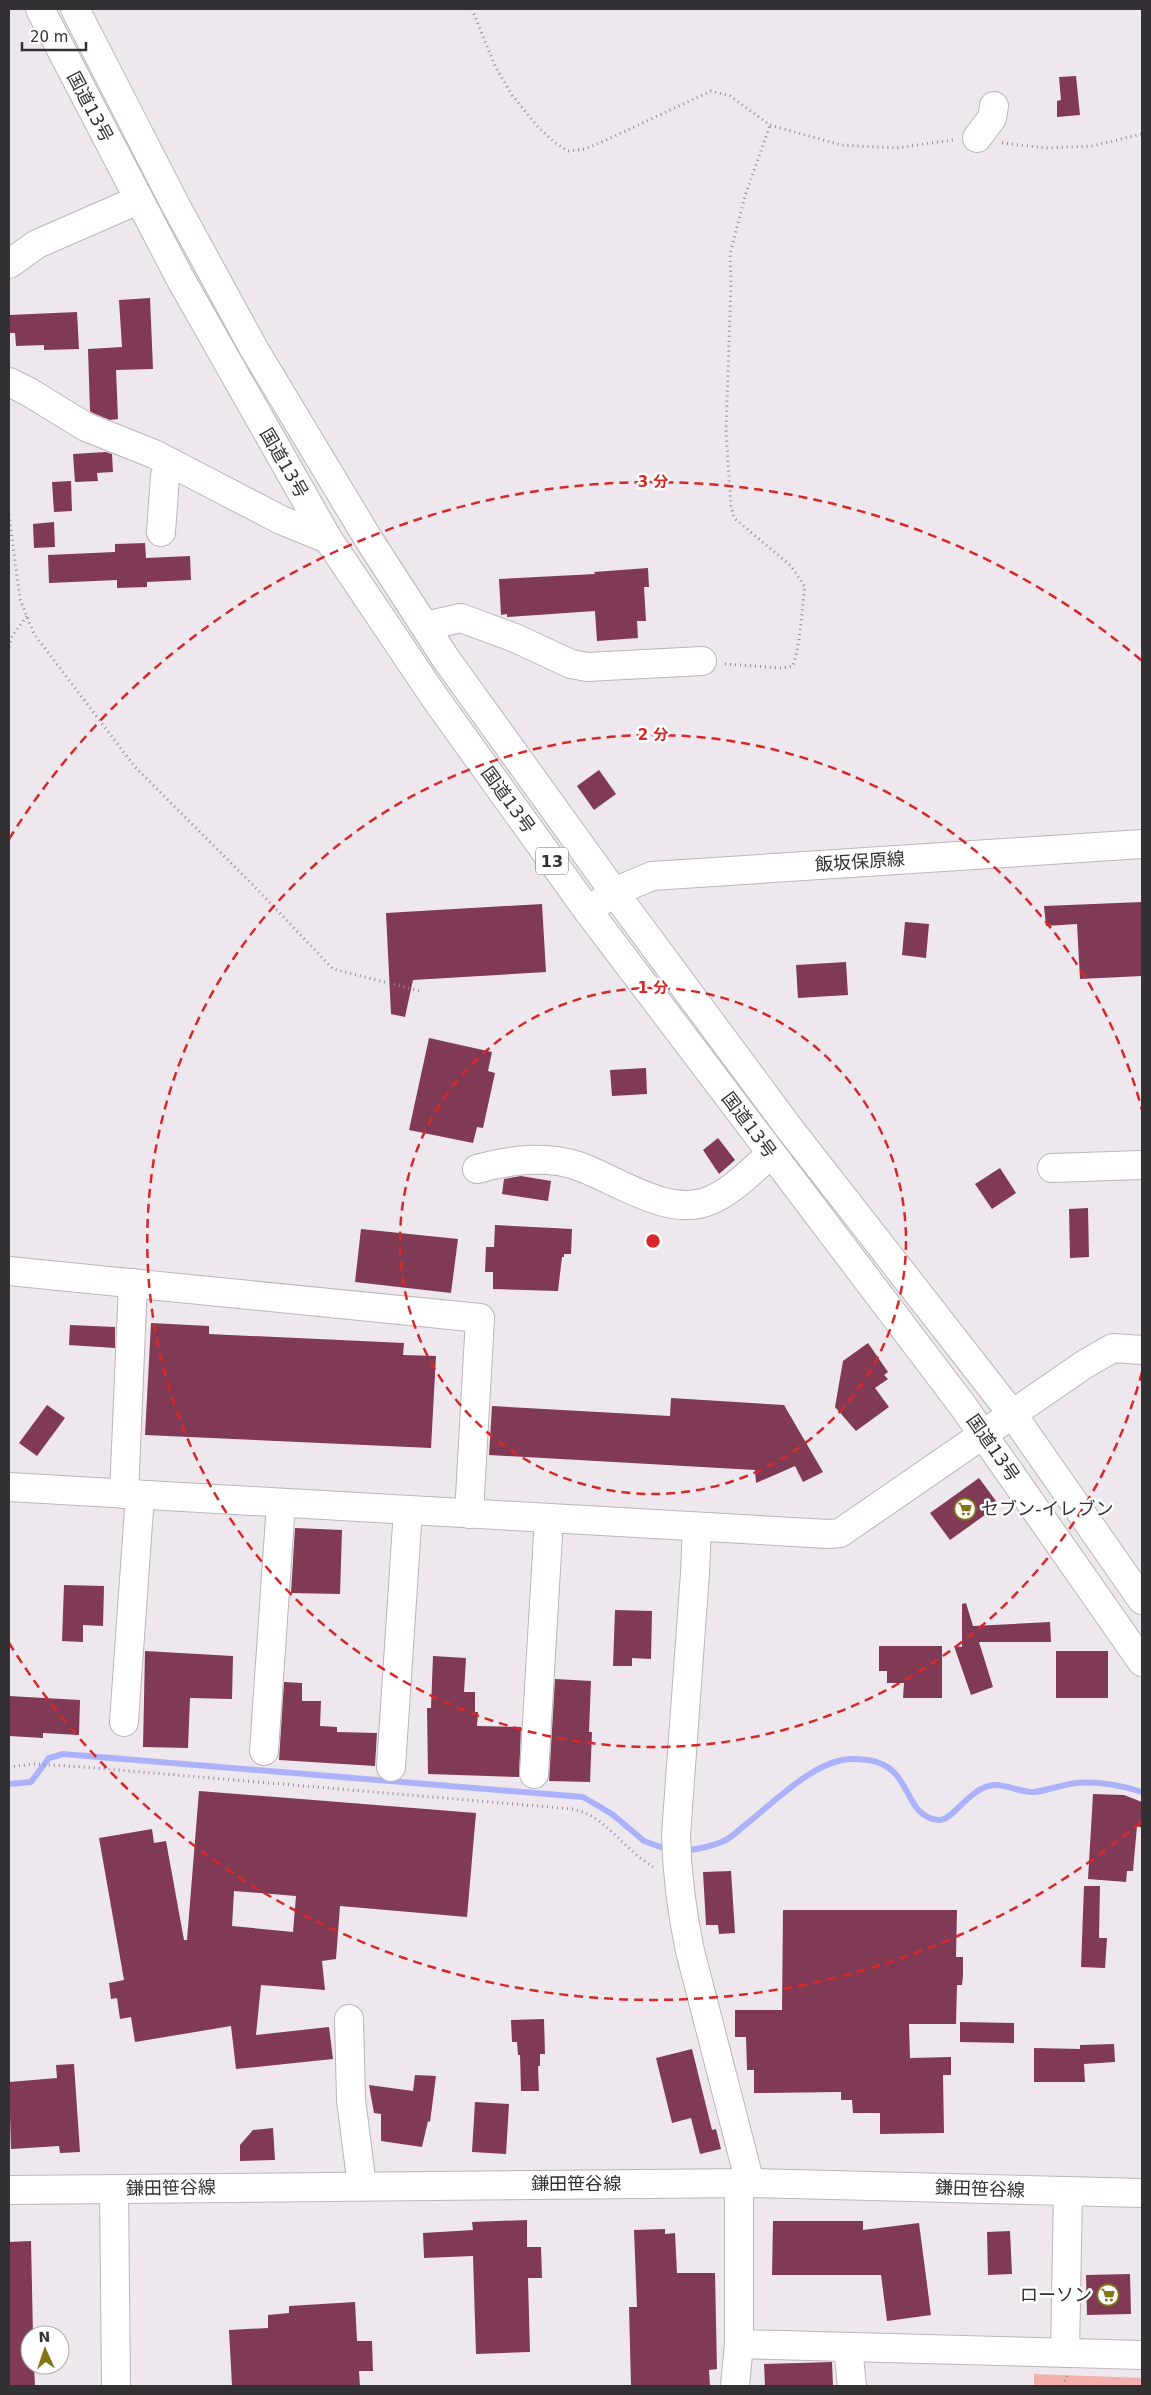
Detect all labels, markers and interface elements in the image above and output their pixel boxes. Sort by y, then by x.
scale bar [22,20,86,52]
text: 20 m [30,28,68,46]
street label: 国道13号 [63,68,118,146]
street label: 国道13号 [256,424,313,501]
text: 3 分 [638,473,668,491]
text: 2 分 [638,726,668,744]
street label: 国道13号 [477,762,540,837]
road number: 13 [536,848,568,874]
street label: 飯坂保原線 [814,848,906,875]
text: 1 分 [638,979,668,997]
street label: 国道13号 [718,1088,781,1162]
centre of rings [644,1232,662,1250]
street label: 国道13号 [963,1410,1024,1485]
supermarket icon: セブン-イレブン [953,1497,977,1521]
place label: セブン-イレブン [981,1498,1114,1519]
street label: 鎌田笹谷線 [531,2173,621,2194]
street label: 鎌田笹谷線 [126,2176,216,2199]
street label: 鎌田笹谷線 [935,2176,1025,2201]
supermarket icon: ローソン [1096,2283,1120,2307]
place label: ローソン [1020,2284,1092,2305]
north arrow [20,2325,70,2375]
text: N [38,2329,51,2345]

